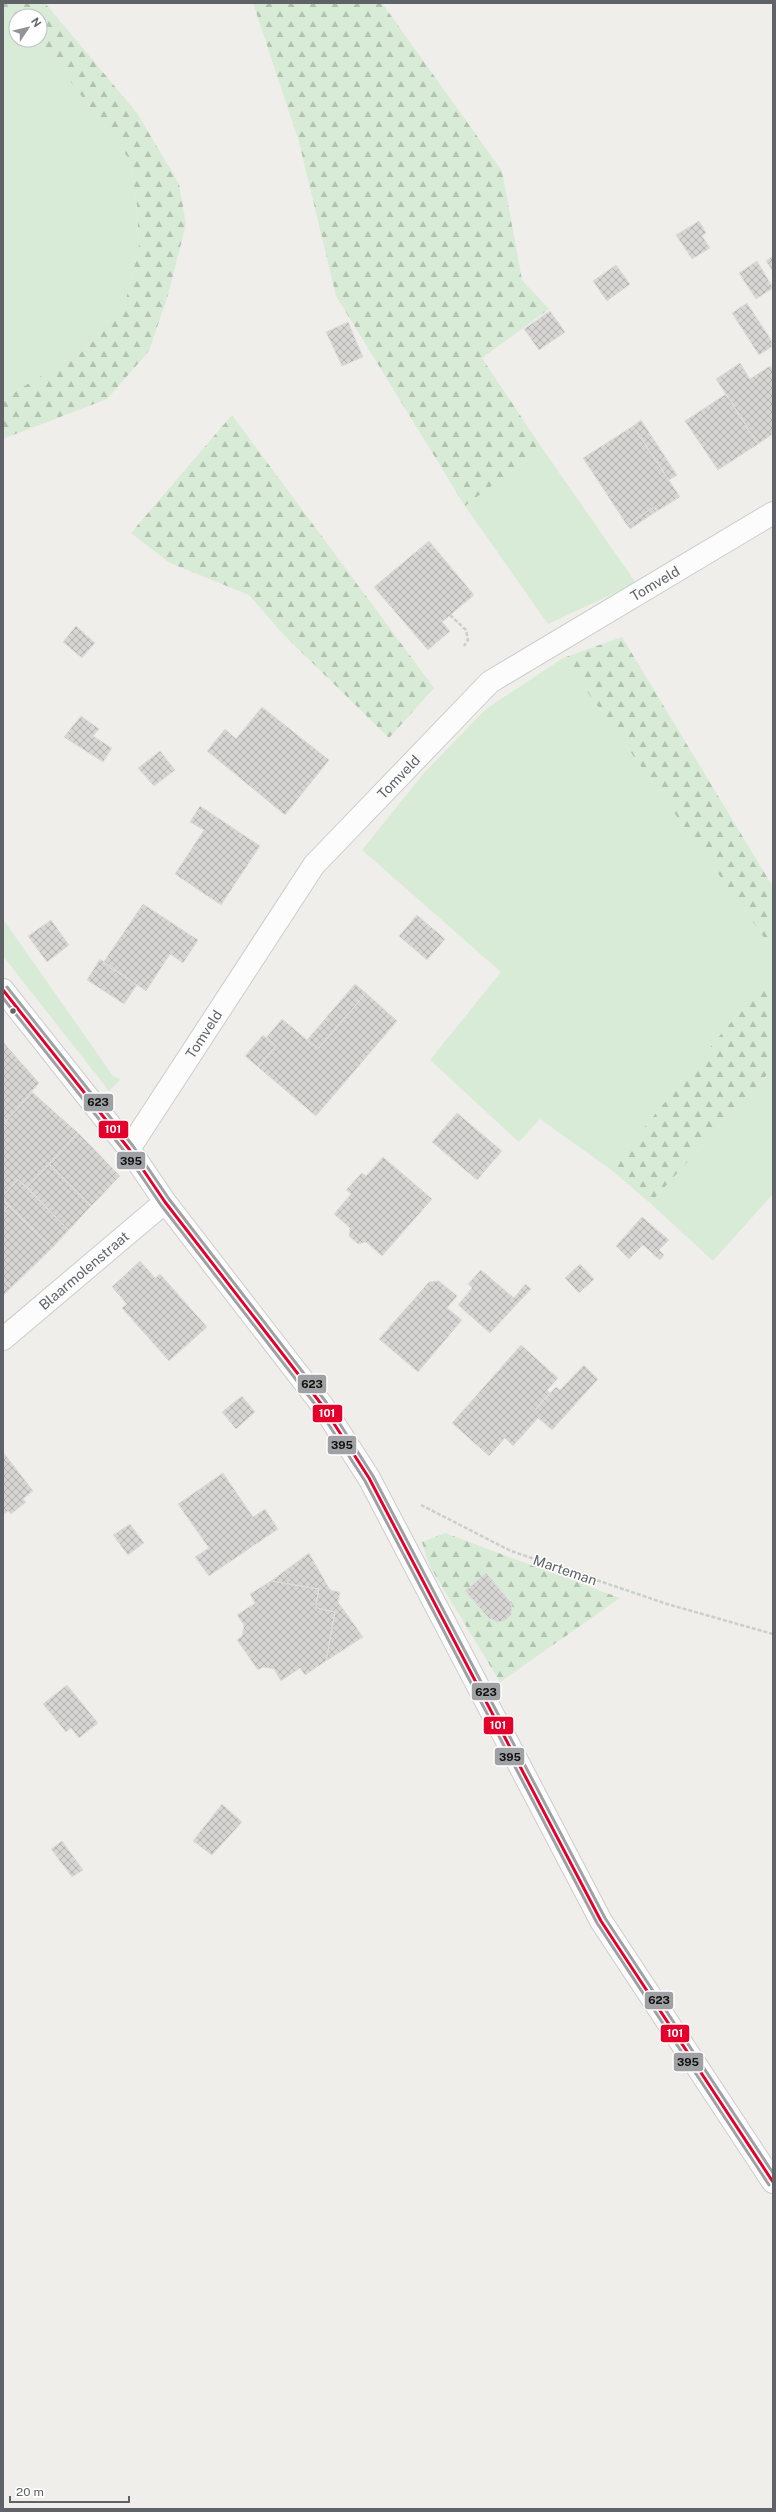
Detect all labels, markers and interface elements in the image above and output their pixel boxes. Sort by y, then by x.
north arrow [8,8,48,48]
text: N [29,15,44,29]
street label: Tomveld [628,563,682,604]
street label: Tomveld [374,752,423,802]
unlabelled marker [8,1006,18,1016]
street label: Tomveld [182,1007,225,1061]
line badge: 623 [83,1093,114,1112]
text: 623 [87,1096,109,1108]
line badge: 101 [98,1120,129,1139]
text: 101 [105,1123,121,1135]
line badge: 395 [116,1151,146,1170]
text: 395 [120,1155,142,1167]
street label: Blaarmolenstraat [36,1228,132,1313]
line badge: 623 [297,1374,327,1394]
text: 623 [301,1378,323,1390]
line badge: 101 [312,1404,343,1423]
text: 101 [319,1407,335,1419]
line badge: 395 [327,1435,357,1455]
text: 395 [331,1439,353,1451]
street label: Marteman [531,1552,599,1588]
line badge: 623 [471,1682,501,1701]
text: 623 [475,1686,497,1698]
line badge: 101 [483,1716,514,1735]
text: 101 [490,1719,506,1731]
line badge: 395 [494,1747,525,1766]
text: 395 [499,1751,521,1763]
line badge: 623 [644,1991,674,2010]
text: 623 [648,1994,670,2006]
line badge: 101 [660,2024,690,2043]
text: 101 [667,2027,683,2039]
line badge: 395 [673,2052,704,2072]
text: 395 [677,2056,699,2068]
scale bar [10,2478,129,2504]
text: 20 m [16,2485,44,2499]

